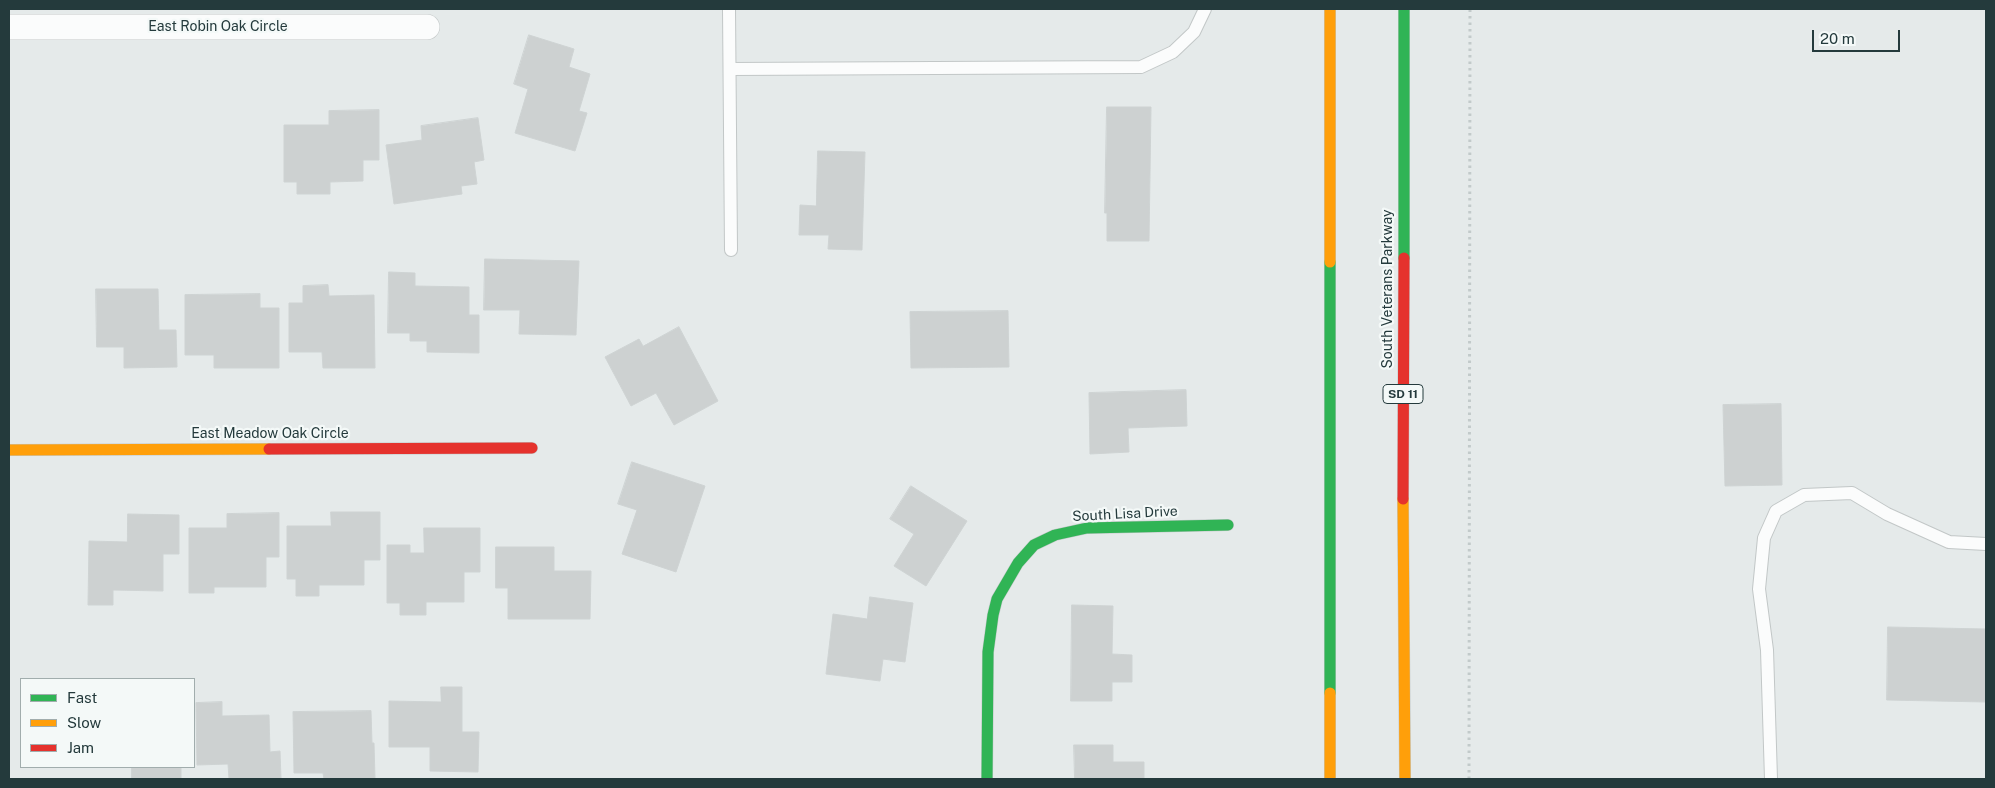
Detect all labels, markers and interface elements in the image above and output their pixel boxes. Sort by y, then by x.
street label: East Robin Oak Circle [148,19,288,35]
scale bar [1815,20,1902,52]
text: 20 m [1820,30,1855,47]
street label: South Veterans Parkway [1380,209,1396,369]
road number: SD 11 [1383,384,1423,404]
street label: East Meadow Oak Circle [191,426,349,442]
street label: South Lisa Drive [1072,503,1178,525]
legend [20,678,195,768]
text: Fast [67,689,97,706]
text: Slow [67,714,101,731]
text: Jam [67,739,94,756]

